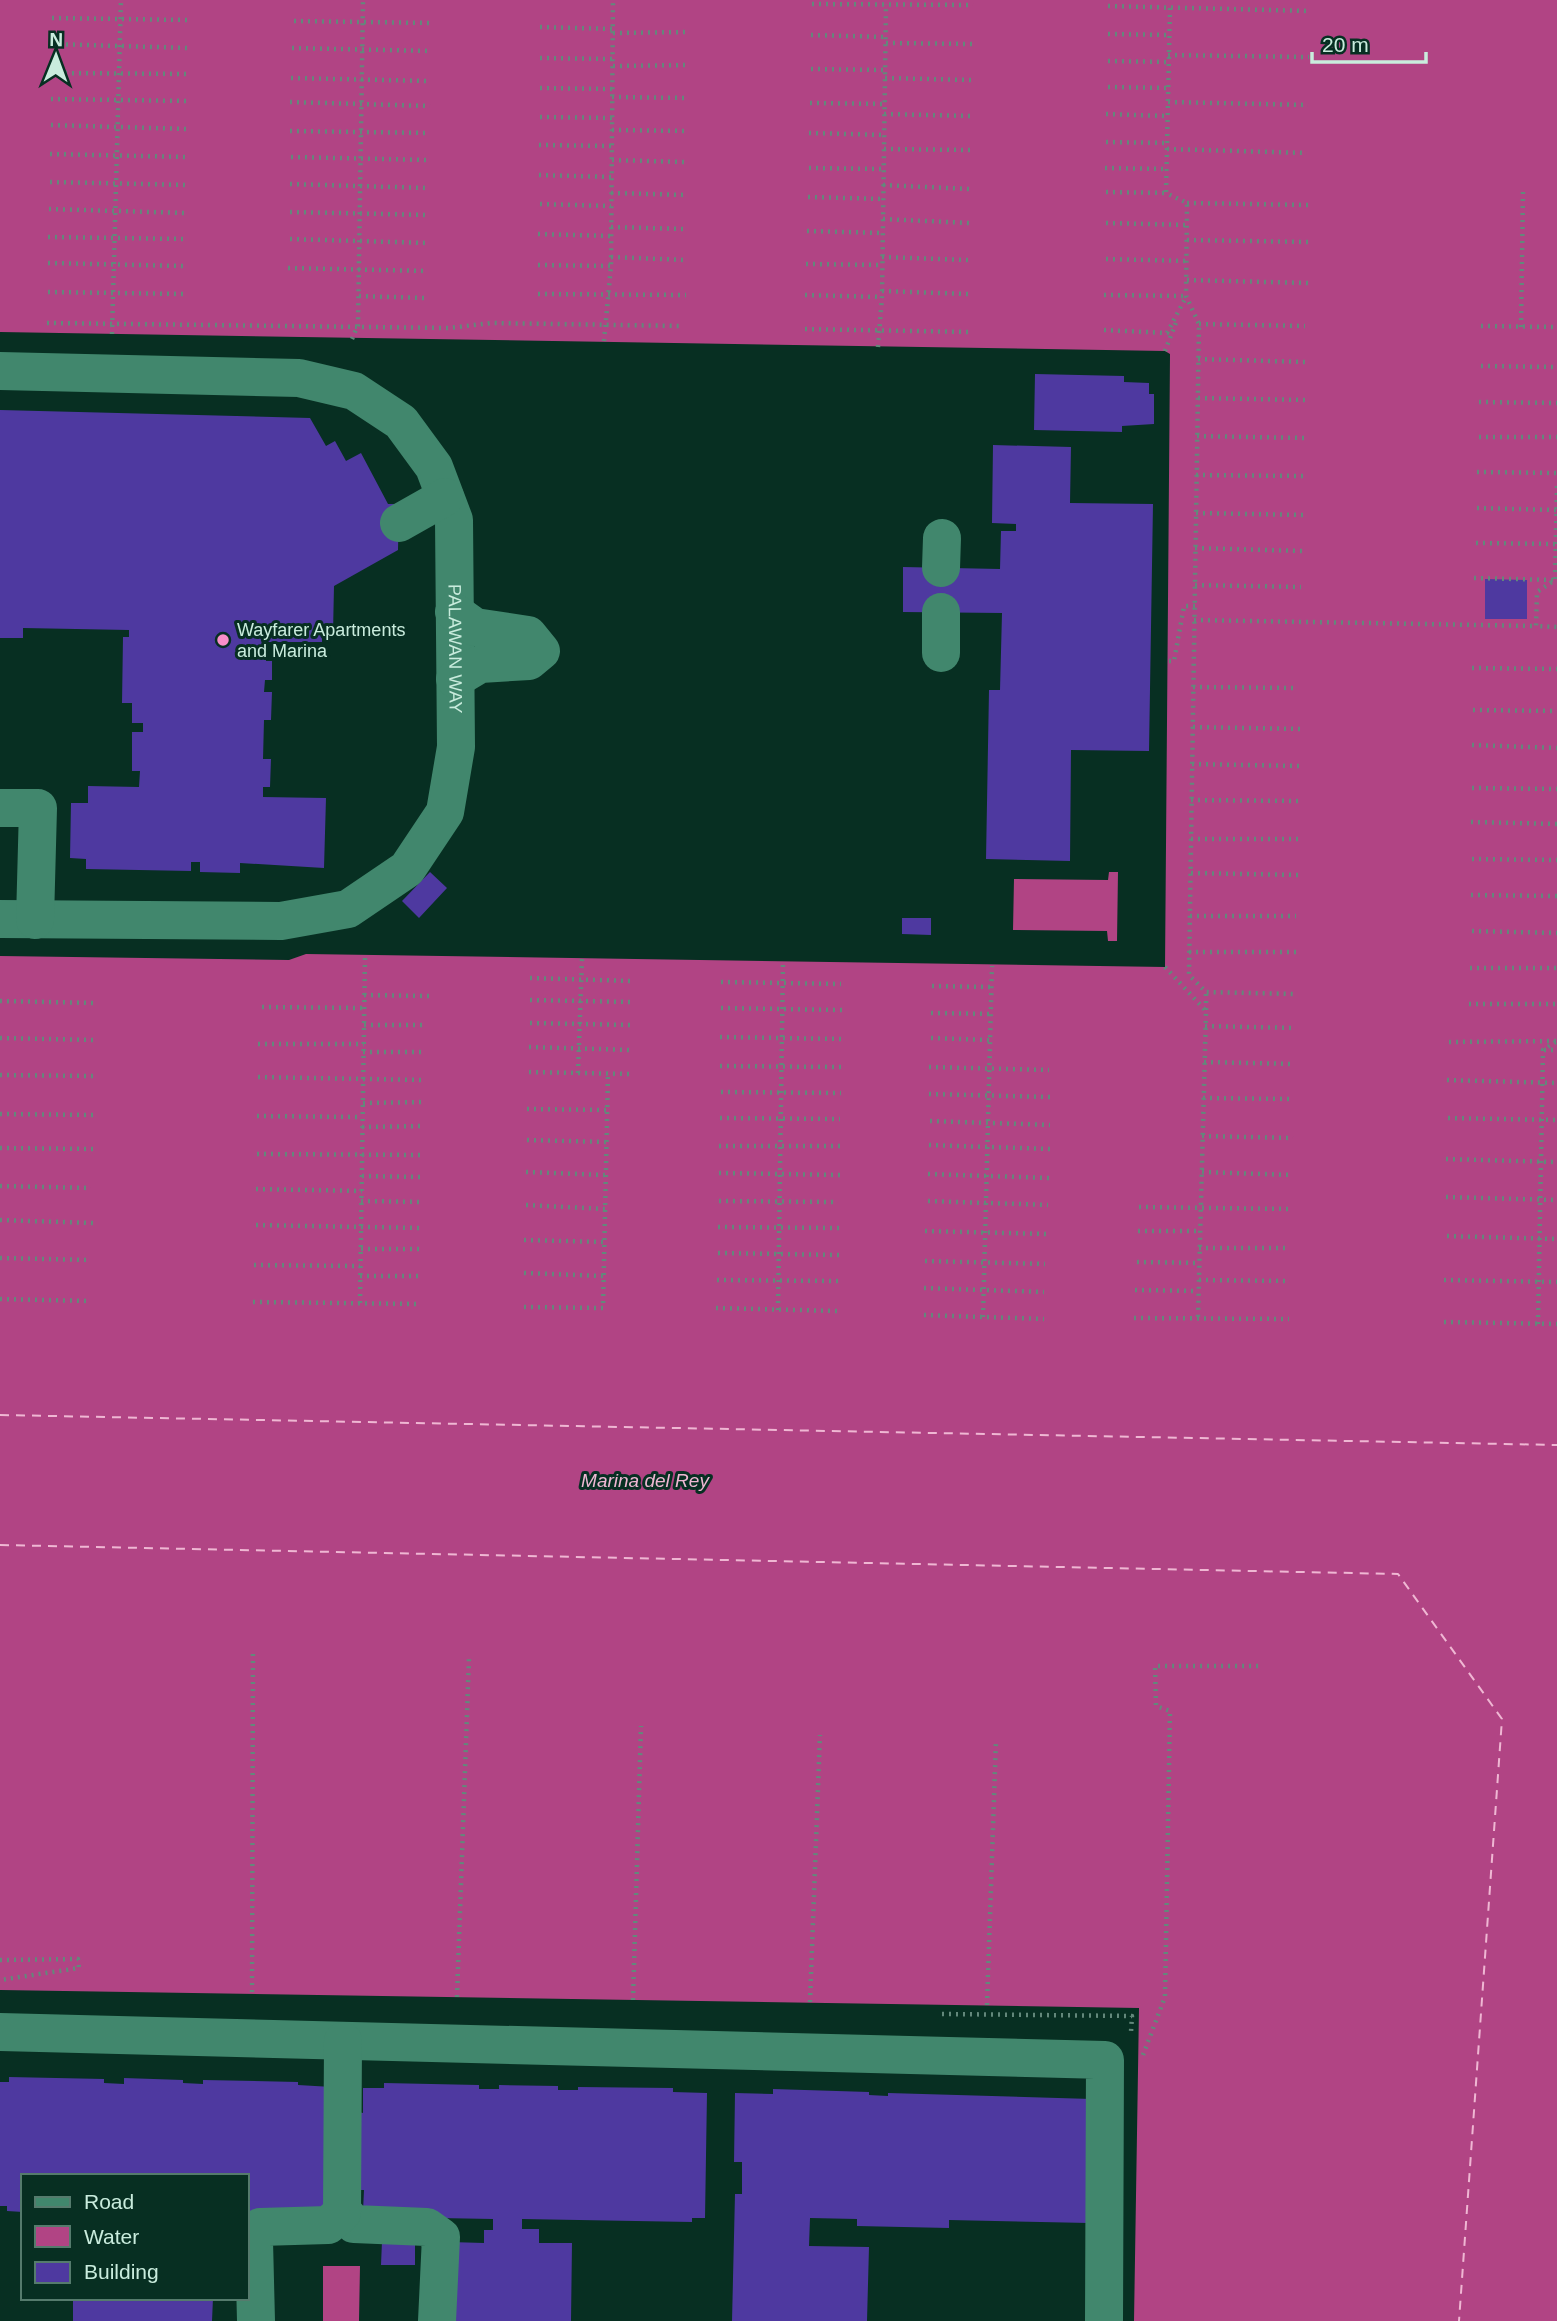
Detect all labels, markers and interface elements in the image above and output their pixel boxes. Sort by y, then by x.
north arrow [21,21,91,91]
scale bar [1312,21,1426,65]
text: N [49,29,63,50]
text: 20 m [1322,33,1369,56]
street label: PALAWAN WAY [445,584,466,713]
place label: Wayfarer Apartments and Marina [237,620,405,661]
marker: Wayfarer Apartments and Marina [215,632,231,648]
water label: Marina del Rey [581,1470,710,1491]
legend [21,2174,248,2300]
text: Road [84,2190,134,2213]
text: Water [84,2225,139,2248]
text: Building [84,2260,159,2283]

